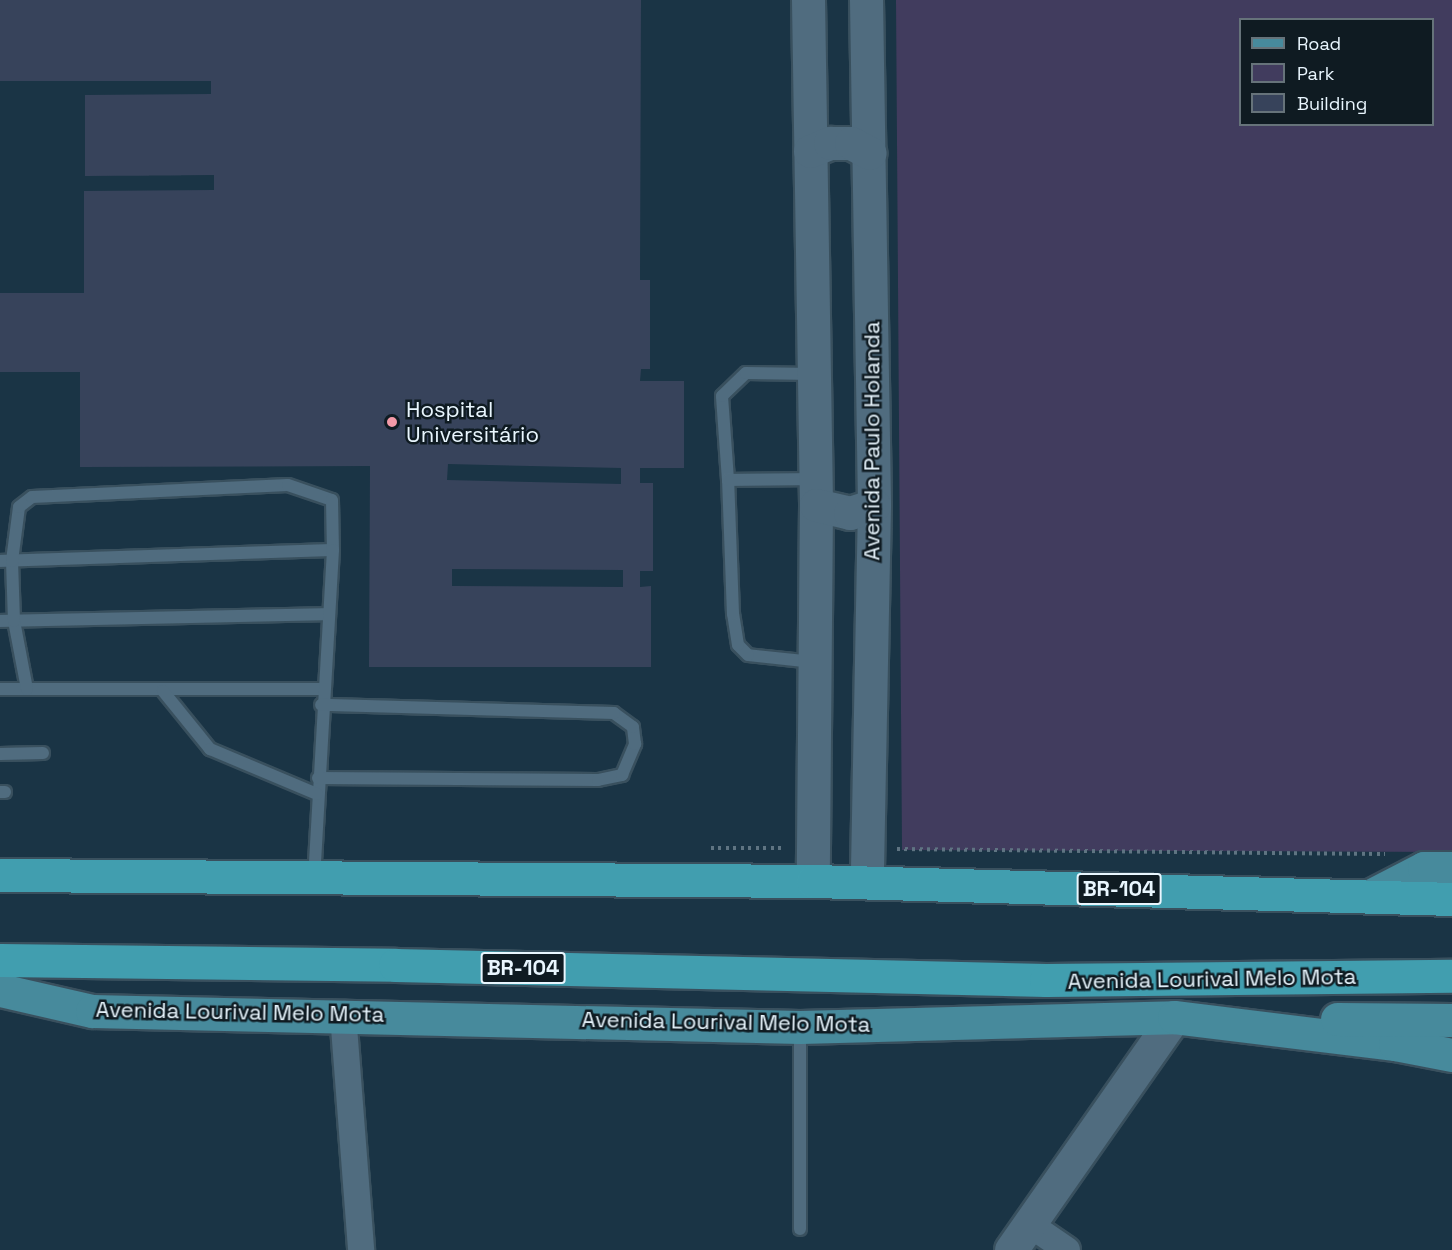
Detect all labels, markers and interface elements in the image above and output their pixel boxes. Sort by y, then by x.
legend [1239,18,1434,126]
text: Road [1297,32,1341,55]
text: Park [1297,62,1334,85]
text: Building [1297,92,1367,115]
street label: Avenida Paulo Holanda [859,321,885,561]
place label: Hospital Universitário [406,396,539,448]
marker: Hospital Universitário [383,413,401,431]
road number: BR-104 [1076,871,1162,907]
road number: BR-104 [480,950,566,986]
street label: Avenida Lourival Melo Mota [1067,963,1357,995]
street label: Avenida Lourival Melo Mota [95,996,385,1028]
street label: Avenida Lourival Melo Mota [581,1006,871,1038]

